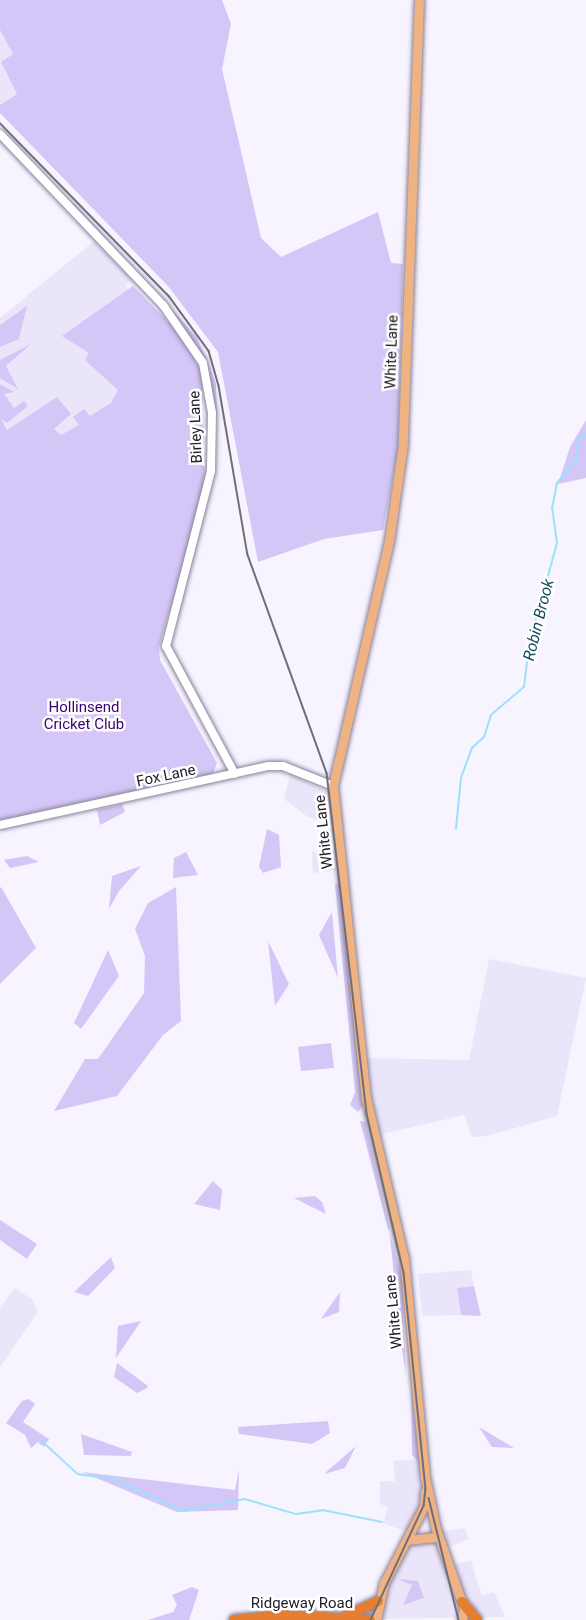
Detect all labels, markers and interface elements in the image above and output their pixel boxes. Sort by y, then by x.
street label: White Lane [382,315,402,389]
street label: Birley Lane [186,390,206,464]
water label: Robin Brook [520,577,558,663]
park label: Hollinsend Cricket Club [44,698,124,733]
street label: Fox Lane [135,761,197,791]
street label: White Lane [311,794,337,870]
street label: White Lane [382,1274,406,1350]
street label: Ridgeway Road [251,1595,353,1613]

